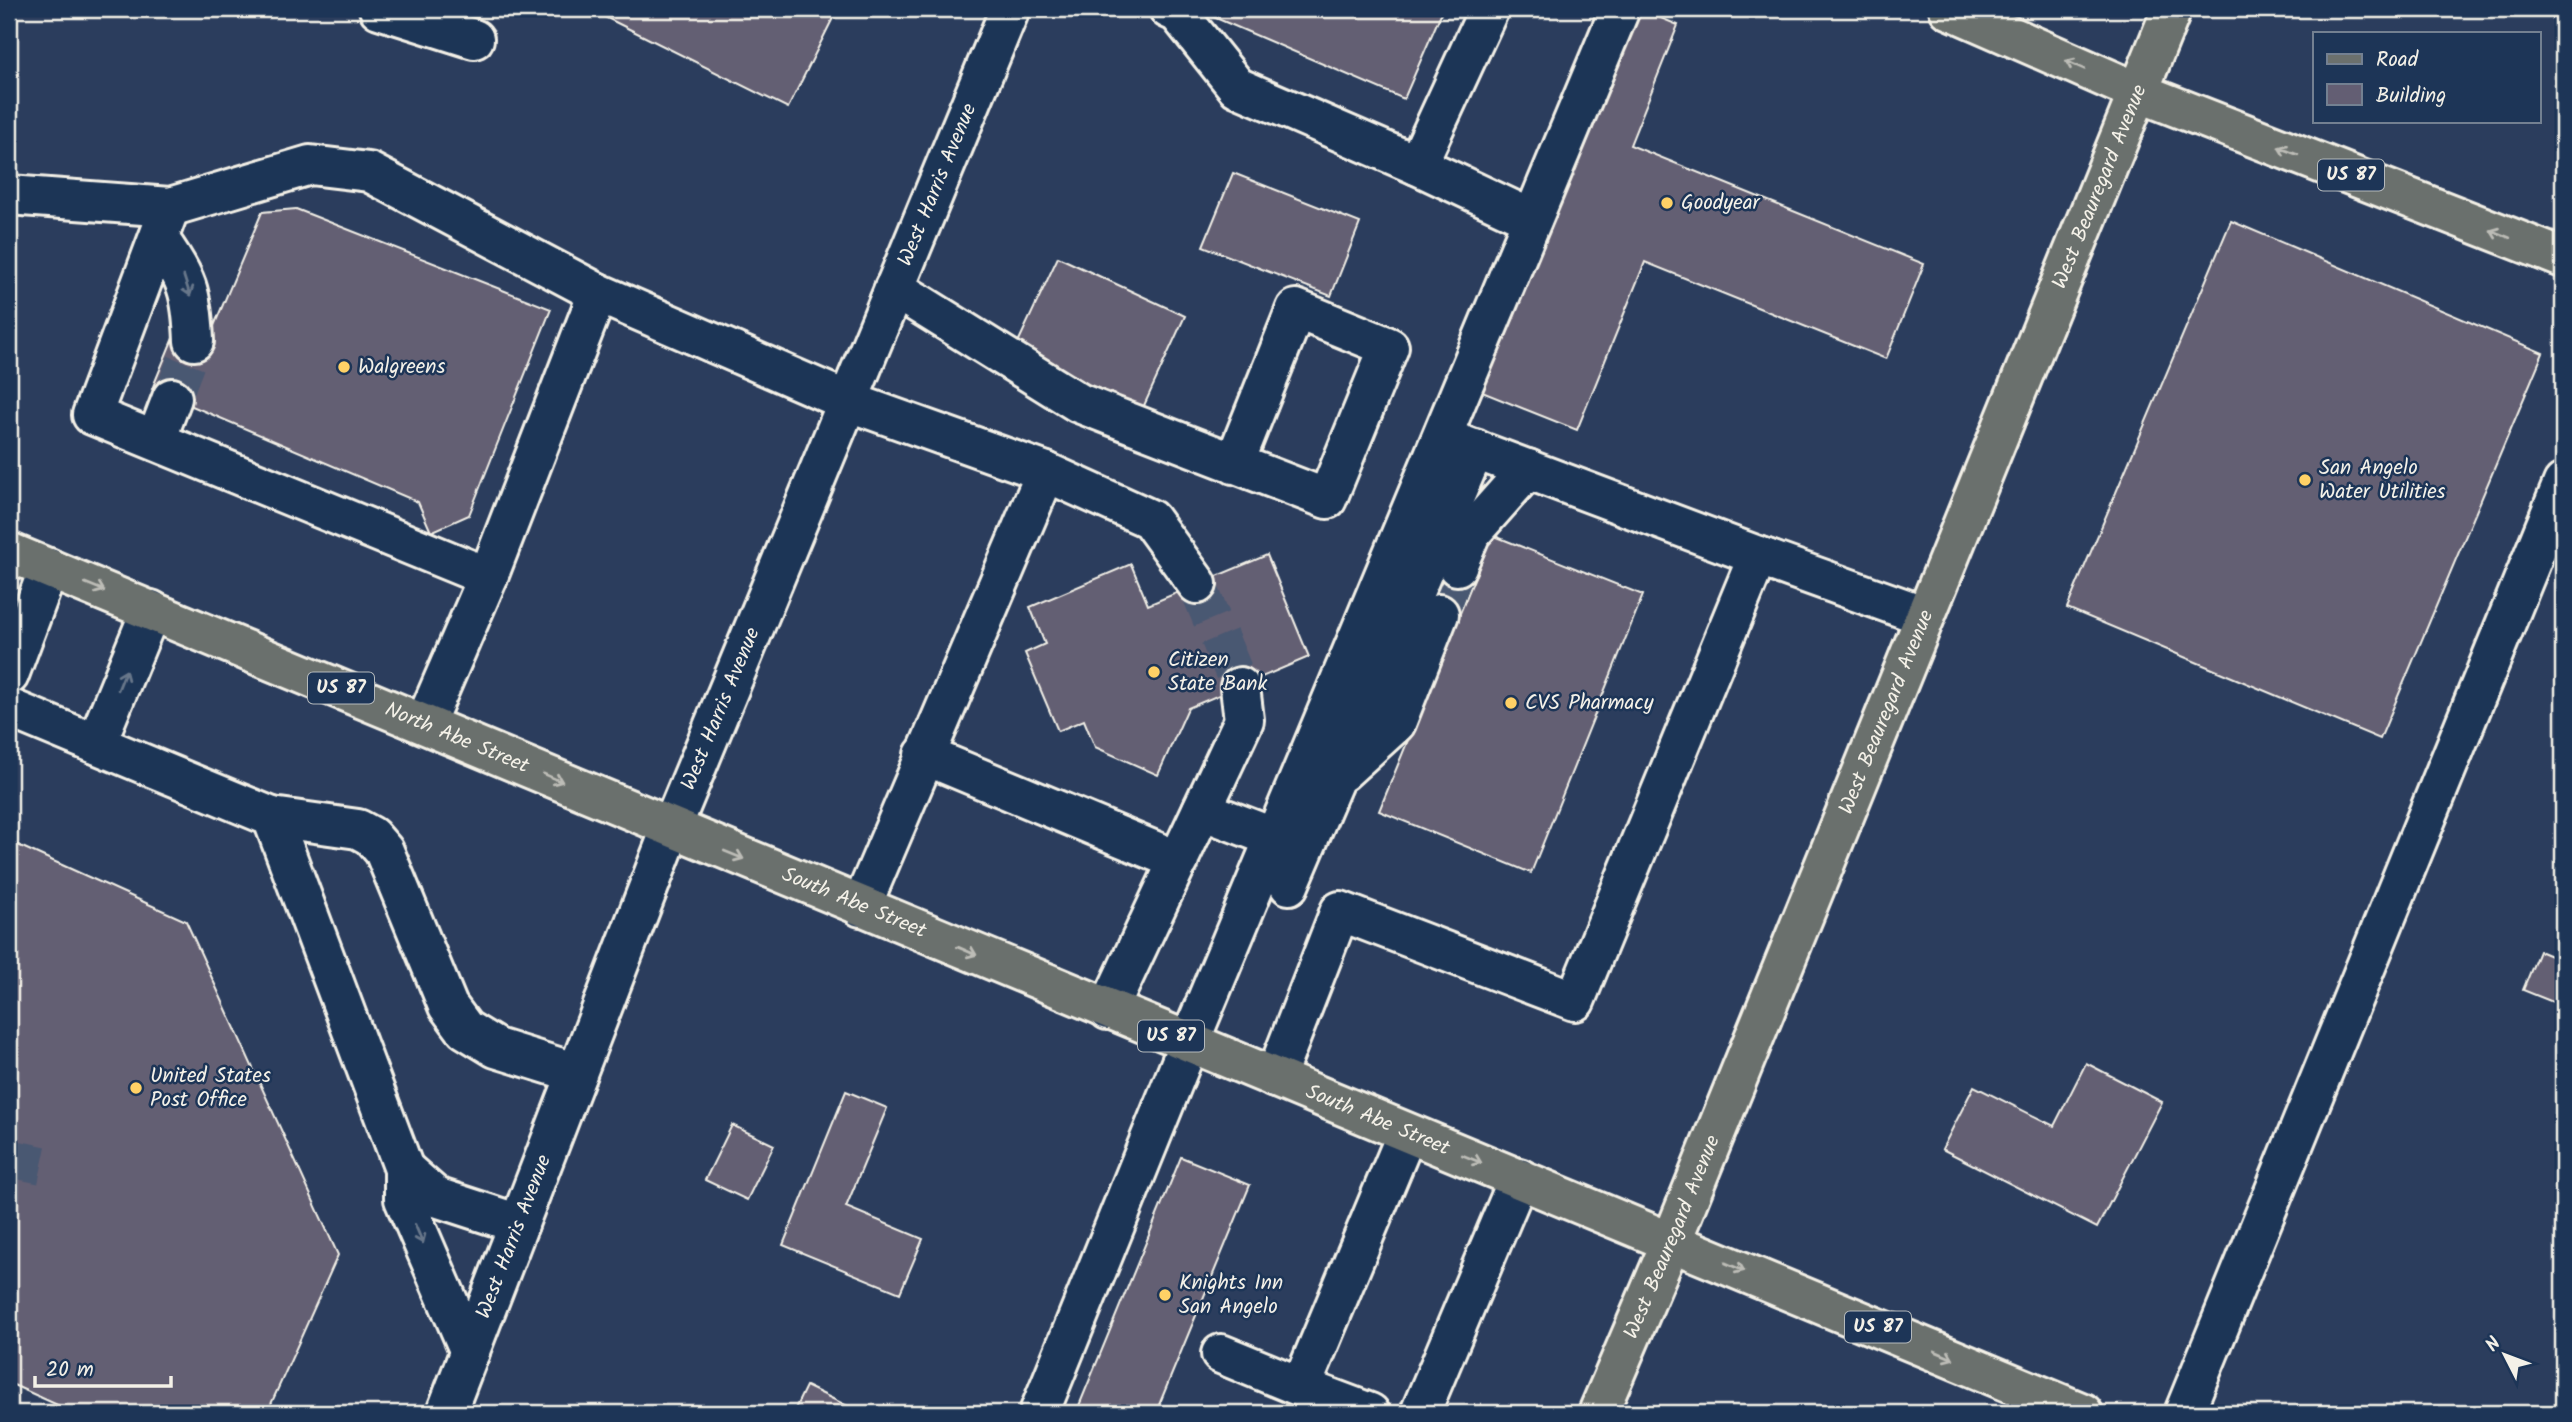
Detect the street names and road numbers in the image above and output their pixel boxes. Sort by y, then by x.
street label: West Beauregard Avenue [2043,79,2156,294]
street label: West Harris Avenue [889,98,986,271]
road number: US 87 [2318,160,2384,190]
street label: West Beauregard Avenue [1830,604,1943,819]
street label: West Harris Avenue [672,622,769,795]
road number: US 87 [308,673,374,704]
street label: North Abe Street [380,693,535,783]
street label: South Abe Street [777,858,932,948]
road number: US 87 [1138,1020,1204,1052]
street label: South Abe Street [1300,1076,1456,1165]
street label: West Beauregard Avenue [1615,1130,1730,1344]
street label: West Harris Avenue [467,1149,561,1324]
road number: US 87 [1845,1312,1911,1343]

